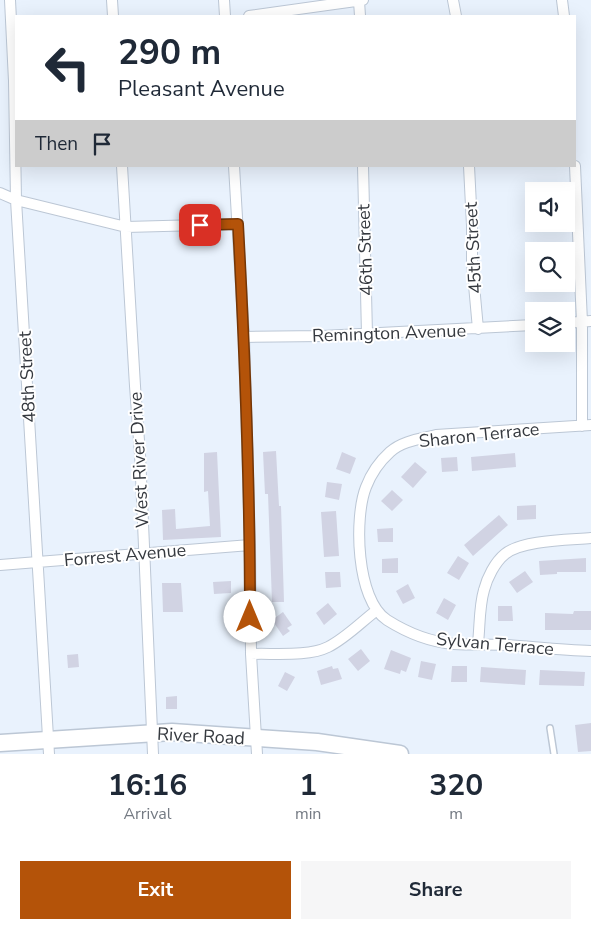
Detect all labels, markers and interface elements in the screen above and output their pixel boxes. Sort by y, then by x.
text: 290 m [118,29,221,76]
icon: left [35,35,100,100]
text: Pleasant Avenue [118,74,285,104]
icon: arrive [88,130,116,158]
text: Then [35,131,78,157]
map controls [525,182,575,352]
button: sound [525,182,575,232]
street label: 45th Street [459,201,487,295]
street label: 46th Street [351,203,379,296]
pin [179,204,221,246]
icon: arrive [186,211,214,239]
button: search [525,242,575,292]
button: layers [525,302,575,352]
street label: Remington Avenue [312,318,466,348]
street label: 48th Street [13,330,41,424]
street label: West River Drive [123,391,155,529]
street label: Sharon Terrace [418,417,540,453]
street label: Forrest Avenue [63,538,187,572]
position arrow [223,590,275,642]
street label: Sylvan Terrace [435,627,555,661]
street label: River Road [156,722,246,750]
text: 16:16 [108,765,187,806]
text: 1 [299,765,317,806]
text: 320 [429,765,483,806]
text: Arrival [123,803,172,825]
text: min [295,803,321,825]
text: m [449,803,463,825]
button: Exit [20,861,291,919]
button: Share [301,861,571,919]

